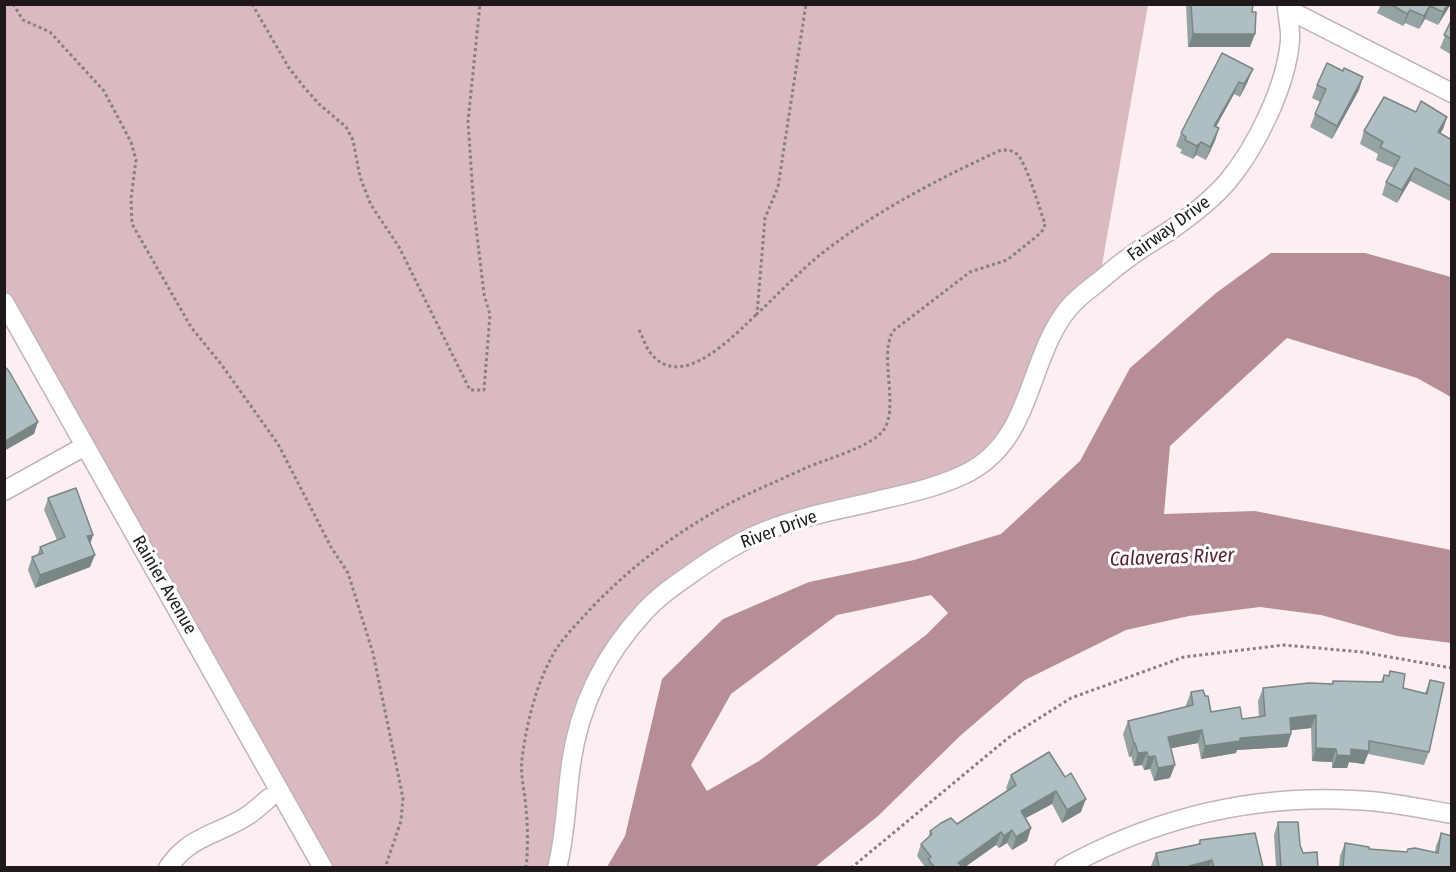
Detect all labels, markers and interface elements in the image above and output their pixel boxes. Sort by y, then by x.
street label: Fairway Drive [1123,192,1215,266]
street label: River Drive [738,506,820,554]
street label: Rainier Avenue [127,532,201,638]
water label: Calaveras River [1109,544,1235,572]

